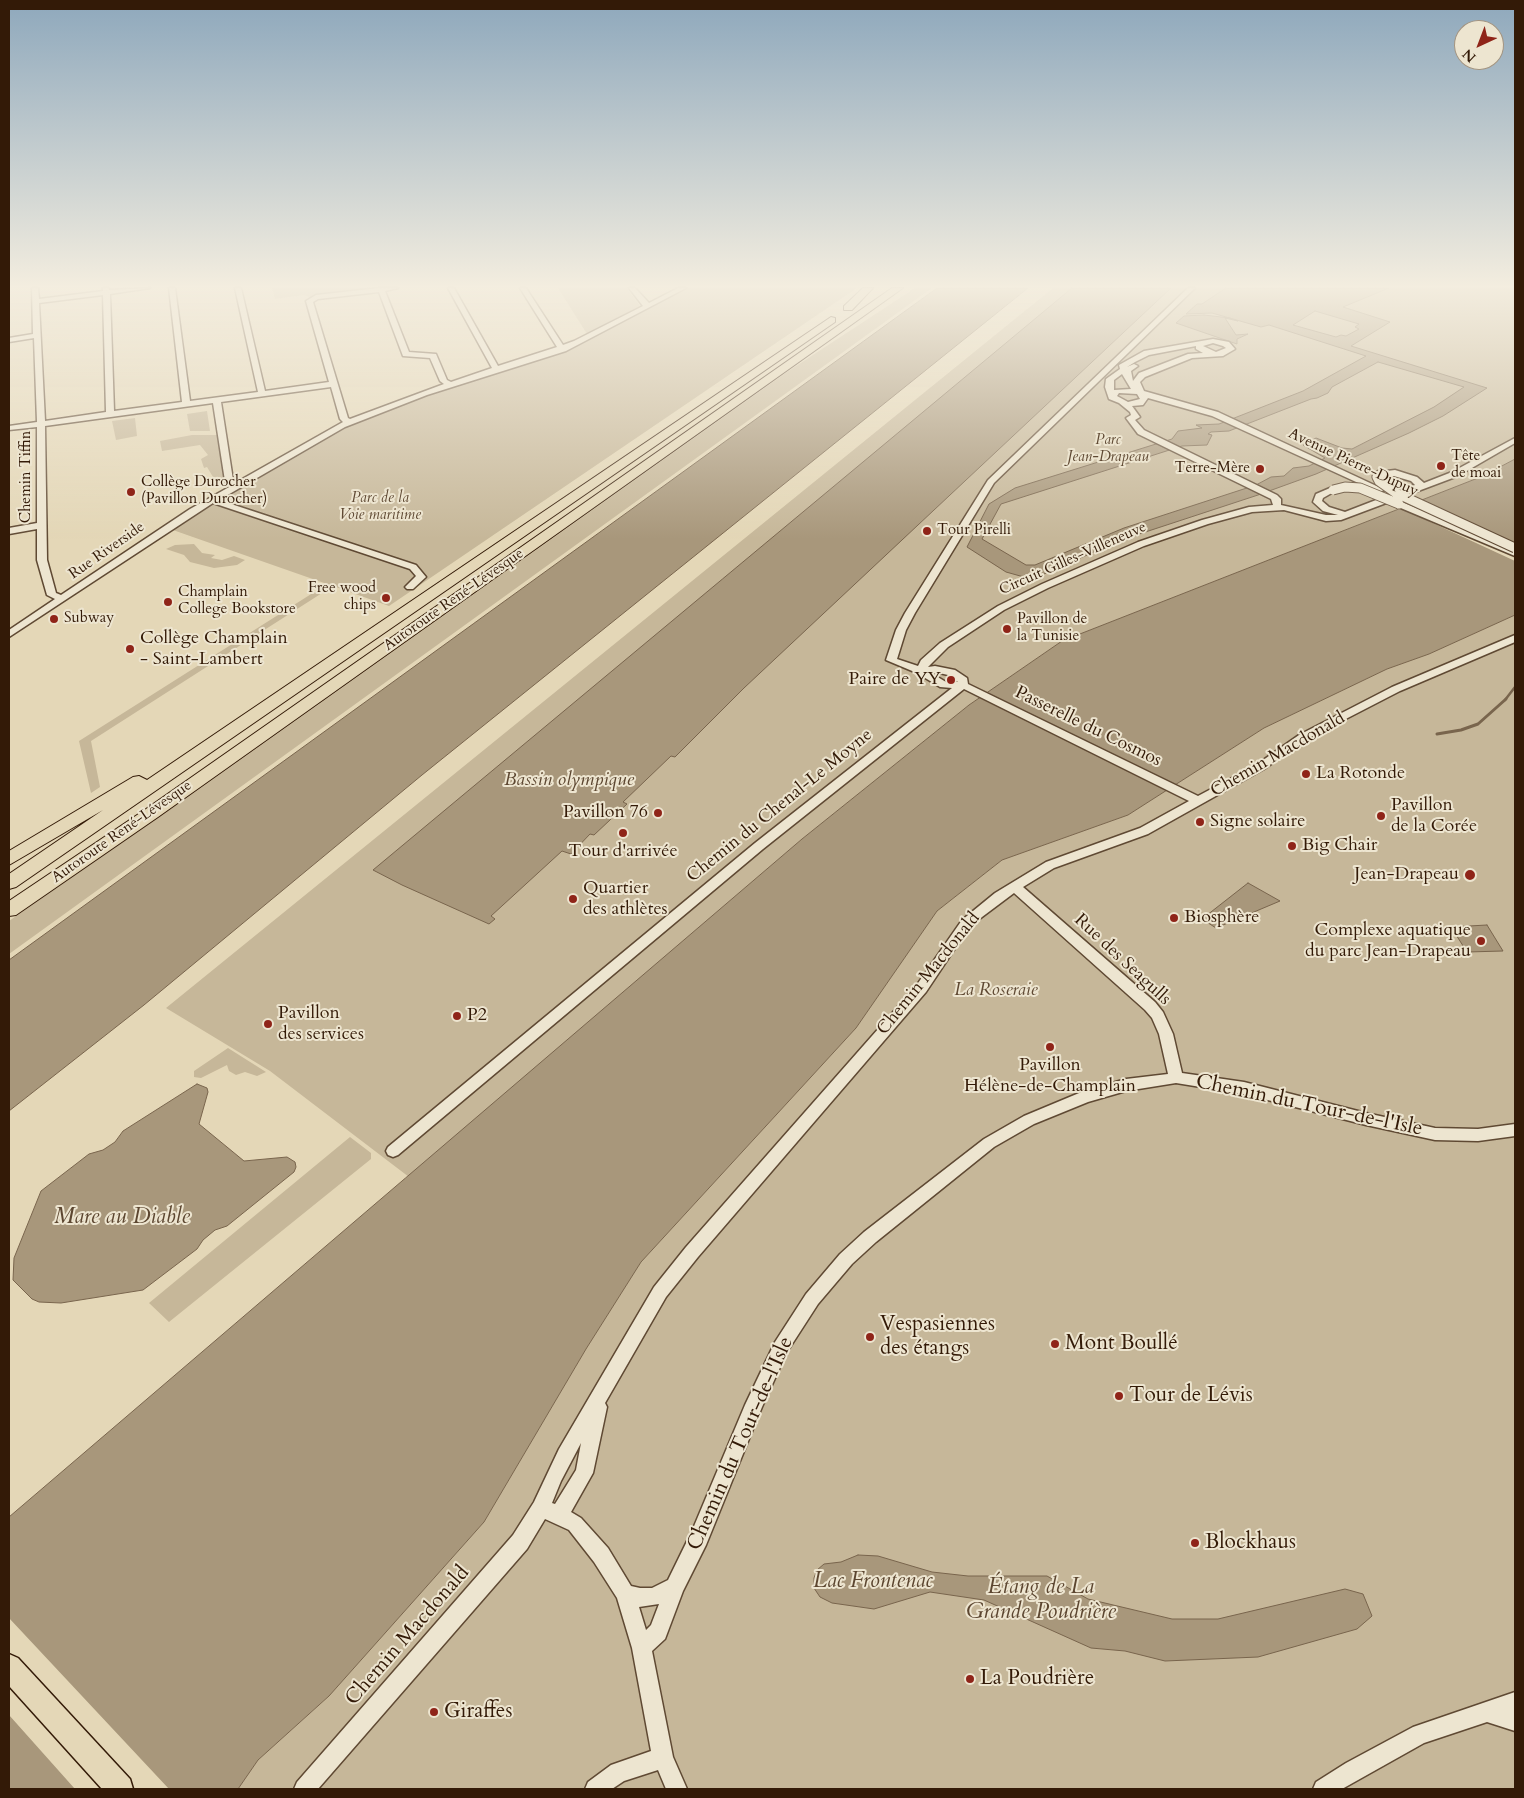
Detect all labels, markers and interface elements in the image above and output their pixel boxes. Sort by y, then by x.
north arrow [1454,20,1504,70]
text: N [1458,45,1480,67]
street label: Avenue Pierre-Dupuy [1285,425,1421,501]
street label: Chemin Tiffin [18,431,36,523]
park label: Parc Jean-Drapeau [1067,432,1149,467]
place label: Tête de moai [1451,448,1501,483]
place label: Terre-Mère [1175,460,1250,478]
marker: Tête de moai [1435,460,1447,472]
marker: Terre-Mère [1254,463,1266,475]
place label: Collège Durocher (Pavillon Durocher) [141,474,267,509]
marker: Collège Durocher (Pavillon Durocher) [125,486,137,498]
park label: Parc de la Voie maritime [339,490,421,525]
street label: Rue Riverside [66,518,148,584]
street label: Circuit Gilles-Villeneuve [997,518,1149,600]
place label: Tour Pirelli [937,522,1011,540]
marker: Tour Pirelli [921,525,933,537]
street label: Autoroute René-Lévesque [381,545,527,655]
place label: Free wood chips [308,580,376,615]
place label: Champlain College Bookstore [178,584,296,619]
marker: Free wood chips [380,592,392,604]
marker: Champlain College Bookstore [162,596,174,608]
place label: Subway [64,610,114,628]
place label: Pavillon de la Tunisie [1017,611,1087,646]
marker: Subway [48,613,60,625]
marker: Pavillon de la Tunisie [1001,623,1013,635]
place label: Collège Champlain - Saint-Lambert [140,628,288,670]
marker: Collège Champlain - Saint-Lambert [124,643,136,655]
place label: Paire de YY [849,669,941,691]
marker: Paire de YY [945,674,957,686]
street label: Passerelle du Cosmos [1011,682,1165,772]
street label: Chemin Macdonald [1207,708,1349,802]
street label: Chemin du Chenal-Le Moyne [683,724,877,888]
place label: La Rotonde [1316,763,1405,785]
marker: La Rotonde [1300,768,1312,780]
water label: Bassin olympique [504,770,634,792]
street label: Autoroute René-Lévesque [49,777,195,887]
place label: Pavillon de la Corée [1391,795,1477,838]
place label: Pavillon 76 [563,802,648,824]
marker: Pavillon 76 [652,807,664,819]
marker: Pavillon de la Corée [1375,810,1387,822]
place label: Signe solaire [1210,811,1305,833]
marker: Signe solaire [1194,816,1206,828]
marker: Tour d'arrivée [617,827,629,839]
place label: Big Chair [1302,835,1377,857]
marker: Big Chair [1286,840,1298,852]
place label: Tour d'arrivée [568,841,678,863]
place label: Jean-Drapeau [1354,864,1459,886]
marker: Jean-Drapeau [1463,868,1477,882]
place label: Quartier des athlètes [583,878,668,921]
marker: Quartier des athlètes [567,893,579,905]
place label: Biosphère [1184,907,1259,929]
street label: Chemin Macdonald [873,908,985,1040]
street label: Rue des Seagulls [1069,910,1175,1010]
marker: Biosphère [1168,912,1180,924]
place label: Complexe aquatique du parc Jean-Drapeau [1305,920,1471,962]
marker: Complexe aquatique du parc Jean-Drapeau [1475,935,1487,947]
park label: La Roseraie [954,980,1038,1002]
place label: Pavillon des services [278,1003,364,1046]
place label: P2 [467,1005,487,1027]
marker: P2 [451,1010,463,1022]
marker: Pavillon des services [262,1018,274,1030]
marker: Pavillon Hélène-de-Champlain [1044,1041,1056,1053]
place label: Pavillon Hélène-de-Champlain [964,1055,1136,1098]
street label: Chemin du Tour-de-l'Isle [1193,1070,1425,1142]
water label: Mare au Diable [54,1205,190,1231]
place label: Vespasiennes des étangs [880,1312,995,1362]
marker: Vespasiennes des étangs [864,1331,876,1343]
place label: Mont Boullé [1065,1331,1178,1357]
street label: Chemin du Tour-de-l'Isle [682,1333,800,1555]
marker: Mont Boullé [1049,1338,1061,1350]
place label: Tour de Lévis [1129,1383,1253,1409]
marker: Tour de Lévis [1113,1390,1125,1402]
place label: Blockhaus [1205,1530,1296,1556]
marker: Blockhaus [1189,1537,1201,1549]
street label: Chemin Macdonald [340,1561,476,1711]
water label: Lac Frontenac [813,1569,933,1595]
water label: Étang de La Grande Poudrière [966,1575,1116,1626]
place label: La Poudrière [980,1666,1094,1692]
marker: La Poudrière [964,1673,976,1685]
place label: Giraffes [444,1699,512,1725]
marker: Giraffes [428,1706,440,1718]

